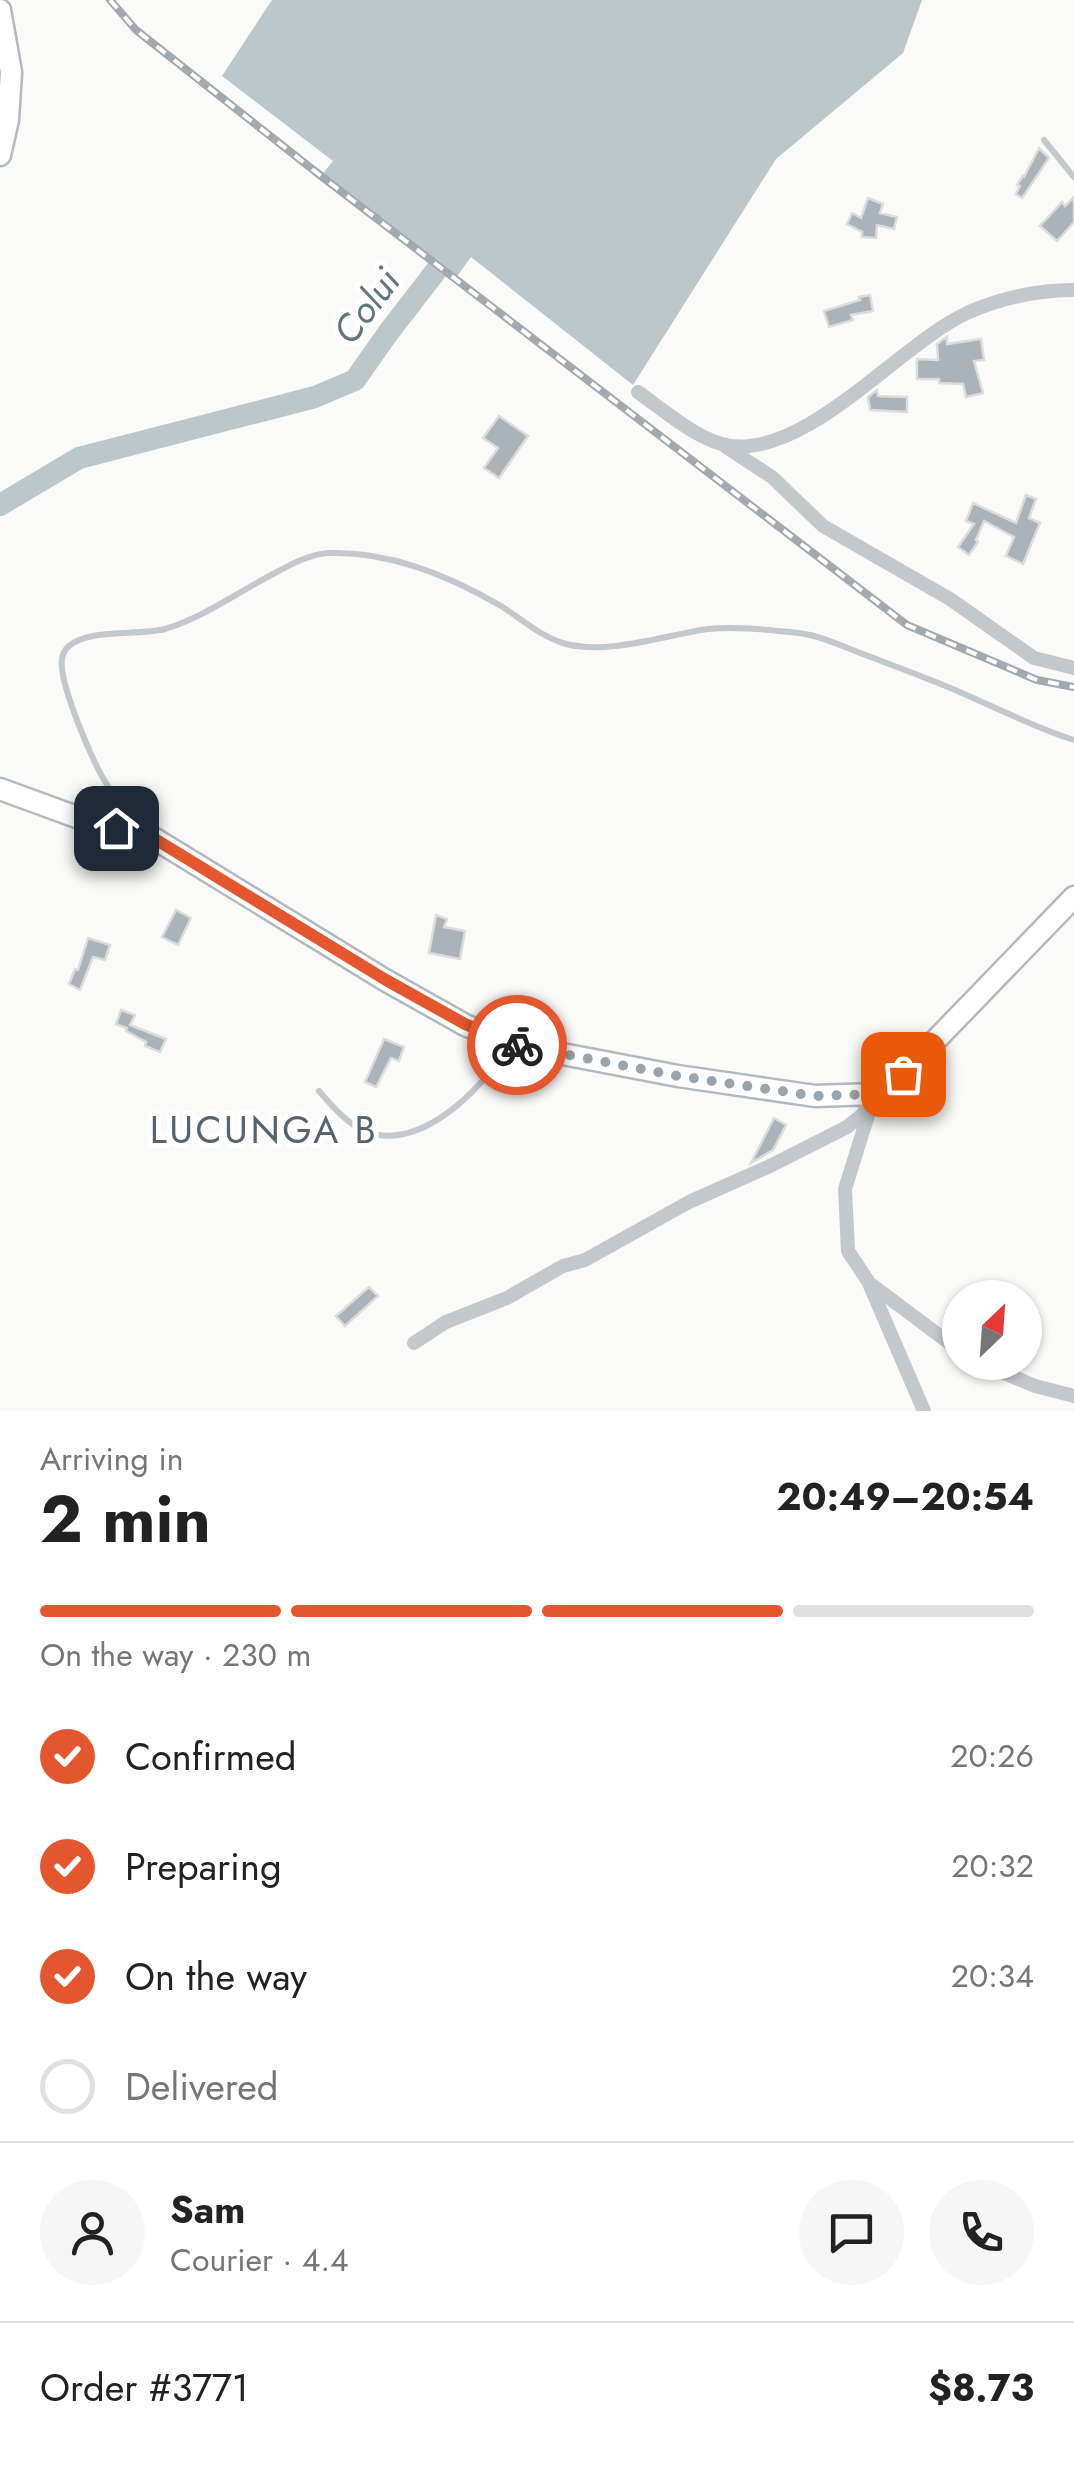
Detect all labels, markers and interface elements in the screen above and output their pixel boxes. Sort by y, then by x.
water label: Colui [319,255,414,356]
pin [74,786,159,871]
icon: home [89,801,144,856]
courier [467,995,567,1095]
icon: bike [490,1018,545,1073]
pin [861,1032,946,1117]
icon: bag [876,1047,931,1102]
district label: LUCUNGA B [150,1102,378,1157]
north arrow [942,1280,1042,1380]
map controls [942,1280,1042,1380]
text: Arriving in [40,1436,184,1482]
text: 20:49–20:54 [777,1469,1034,1524]
text: 2 min [40,1472,211,1566]
text: On the way · 230 m [40,1632,312,1678]
icon: check [40,1729,95,1784]
text: Confirmed [125,1729,296,1784]
text: 20:26 [950,1733,1034,1779]
icon: check [40,1839,95,1894]
text: Preparing [125,1839,282,1894]
text: 20:32 [951,1843,1034,1889]
icon: check [40,1949,95,2004]
text: On the way [125,1949,307,2004]
text: 20:34 [951,1953,1034,1999]
text: Delivered [125,2059,278,2114]
button: person [40,2180,145,2285]
button: chat [799,2180,904,2285]
button: phone [929,2180,1034,2285]
text: Sam [170,2182,245,2237]
text: Courier · 4.4 [170,2237,349,2283]
text: Order #3771 [40,2360,249,2415]
text: $8.73 [928,2360,1034,2415]

